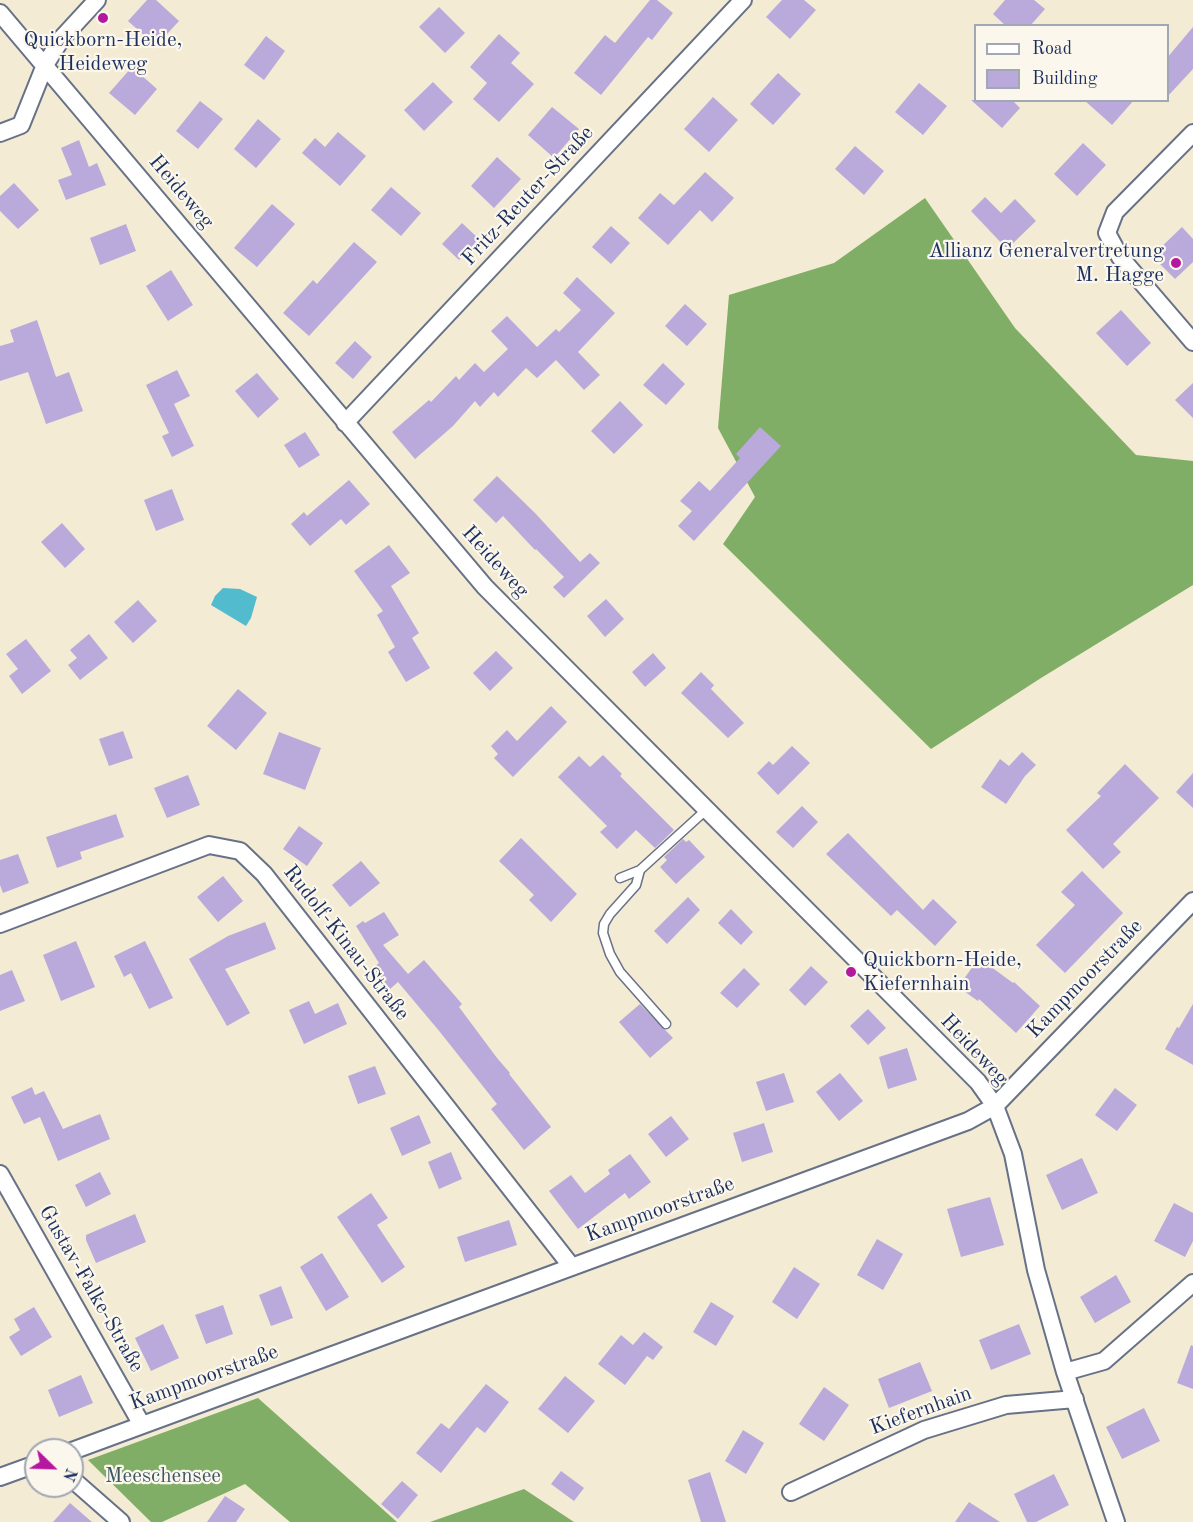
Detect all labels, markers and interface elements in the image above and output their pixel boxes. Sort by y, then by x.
marker: Quickborn-Heide, Heideweg [96,11,110,25]
legend [974,24,1169,102]
place label: Quickborn-Heide, Heideweg [24,27,182,77]
text: Road [1032,40,1072,58]
text: Building [1032,70,1097,88]
street label: Fritz-Reuter-Straße [457,121,599,271]
street label: Heideweg [143,150,219,234]
place label: Allianz Generalvertretung M. Hagge [928,238,1164,288]
marker: Allianz Generalvertretung M. Hagge [1169,256,1183,270]
street label: Heideweg [456,521,534,603]
street label: Rudolf-Kinau-Straße [277,860,415,1026]
street label: Kampmoorstraße [1022,914,1148,1044]
place label: Quickborn-Heide, Kiefernhain [863,947,1022,997]
marker: Quickborn-Heide, Kiefernhain [844,965,858,979]
street label: Heideweg [935,1009,1013,1091]
street label: Kampmoorstraße [582,1171,738,1249]
street label: Gustav-Falke-Straße [33,1201,149,1377]
street label: Kampmoorstraße [126,1339,282,1417]
street label: Kiefernhain [867,1381,975,1441]
north arrow [24,1438,84,1498]
park label: Meeschensee [105,1463,221,1489]
text: N [59,1465,78,1483]

